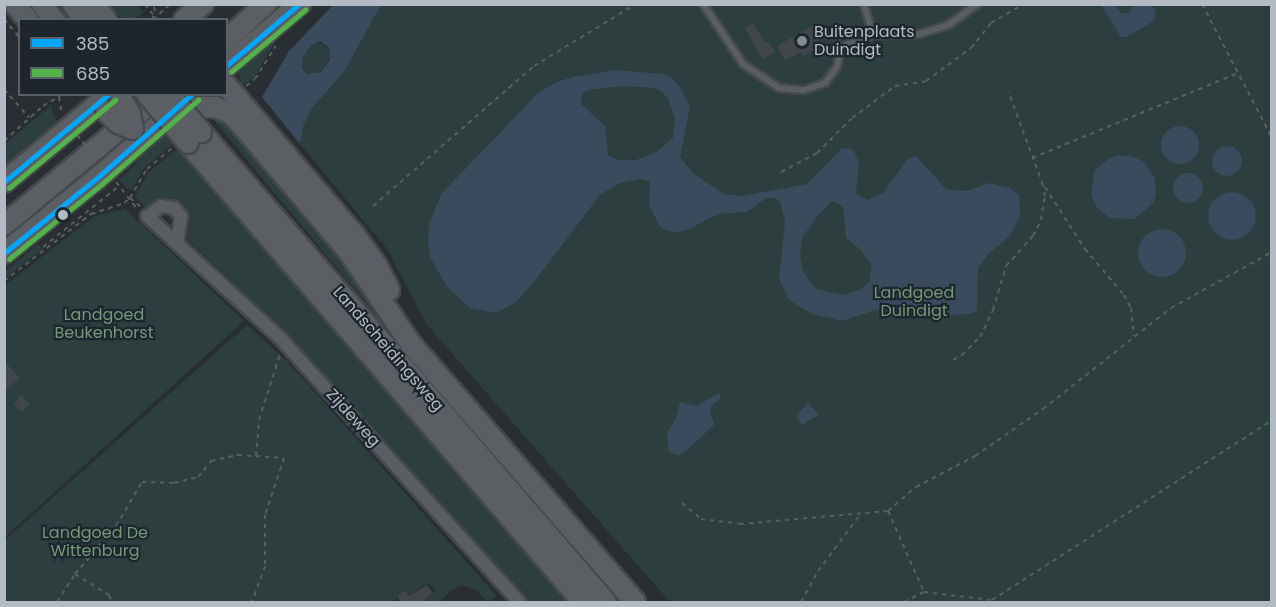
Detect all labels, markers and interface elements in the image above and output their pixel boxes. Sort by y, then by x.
legend [18,18,228,96]
place label: Buitenplaats Duindigt [814,22,915,60]
text: 385 [76,31,109,56]
marker: Buitenplaats Duindigt [795,34,809,48]
text: 685 [76,61,110,86]
unlabelled marker [57,209,69,221]
street label: Landscheidingsweg [329,283,447,415]
park label: Landgoed Duindigt [874,283,954,321]
park label: Landgoed Beukenhorst [55,305,153,343]
street label: Zijdeweg [322,385,384,451]
park label: Landgoed De Wittenburg [42,523,148,561]

